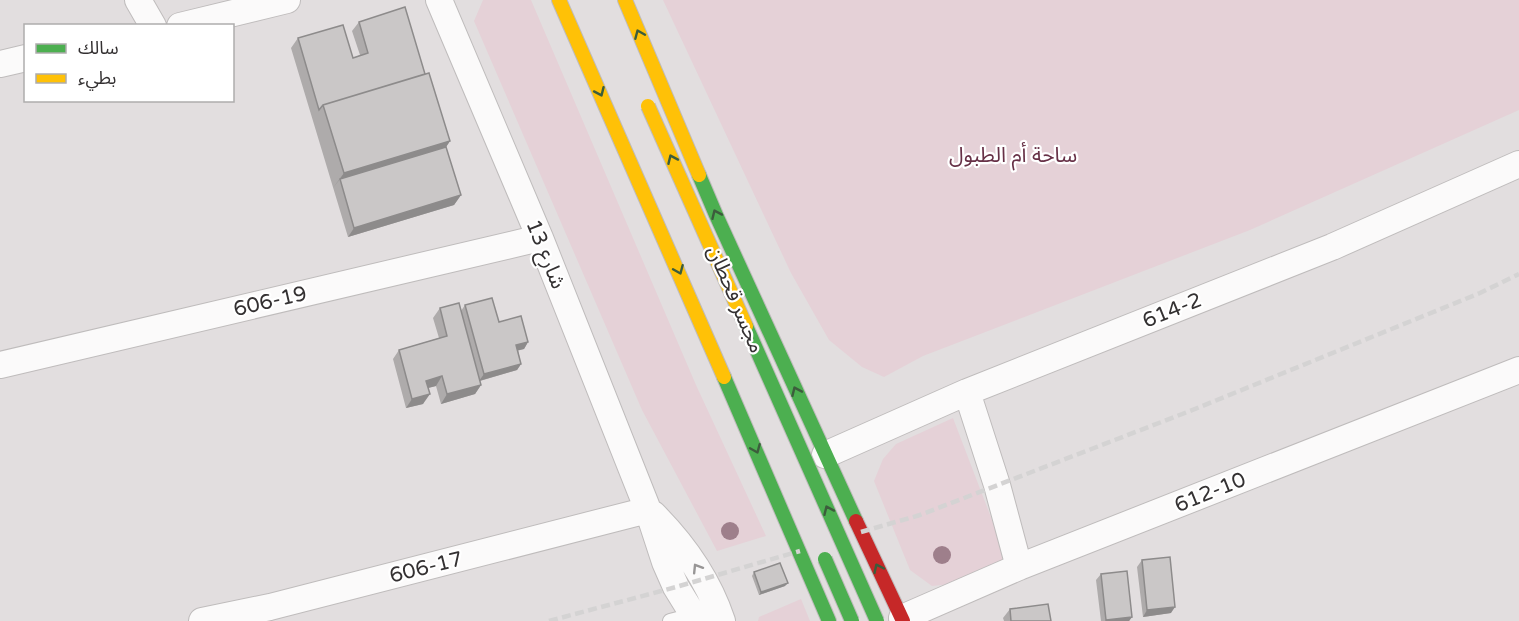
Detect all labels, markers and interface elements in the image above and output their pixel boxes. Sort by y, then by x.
legend [24,24,234,102]
one-way arrow [635,29,647,40]
text: سالك [78,37,119,59]
text: بطيء [78,67,116,91]
one-way arrow [593,86,605,97]
park label: ساحة أم الطبول [949,142,1077,171]
one-way arrow [667,155,679,166]
one-way arrow [711,209,723,220]
street label: شارع 13 [518,216,571,293]
street label: مجسر قحطان [702,242,769,357]
one-way arrow [671,264,683,275]
street label: 606-19 [231,281,309,322]
street label: 614-2 [1139,287,1205,334]
one-way arrow [791,387,803,398]
one-way arrow [749,443,761,454]
street label: 612-10 [1171,467,1249,518]
one-way arrow [823,505,835,516]
street label: 606-17 [387,546,465,589]
one-way arrow [693,564,705,574]
one-way arrow [874,564,886,575]

